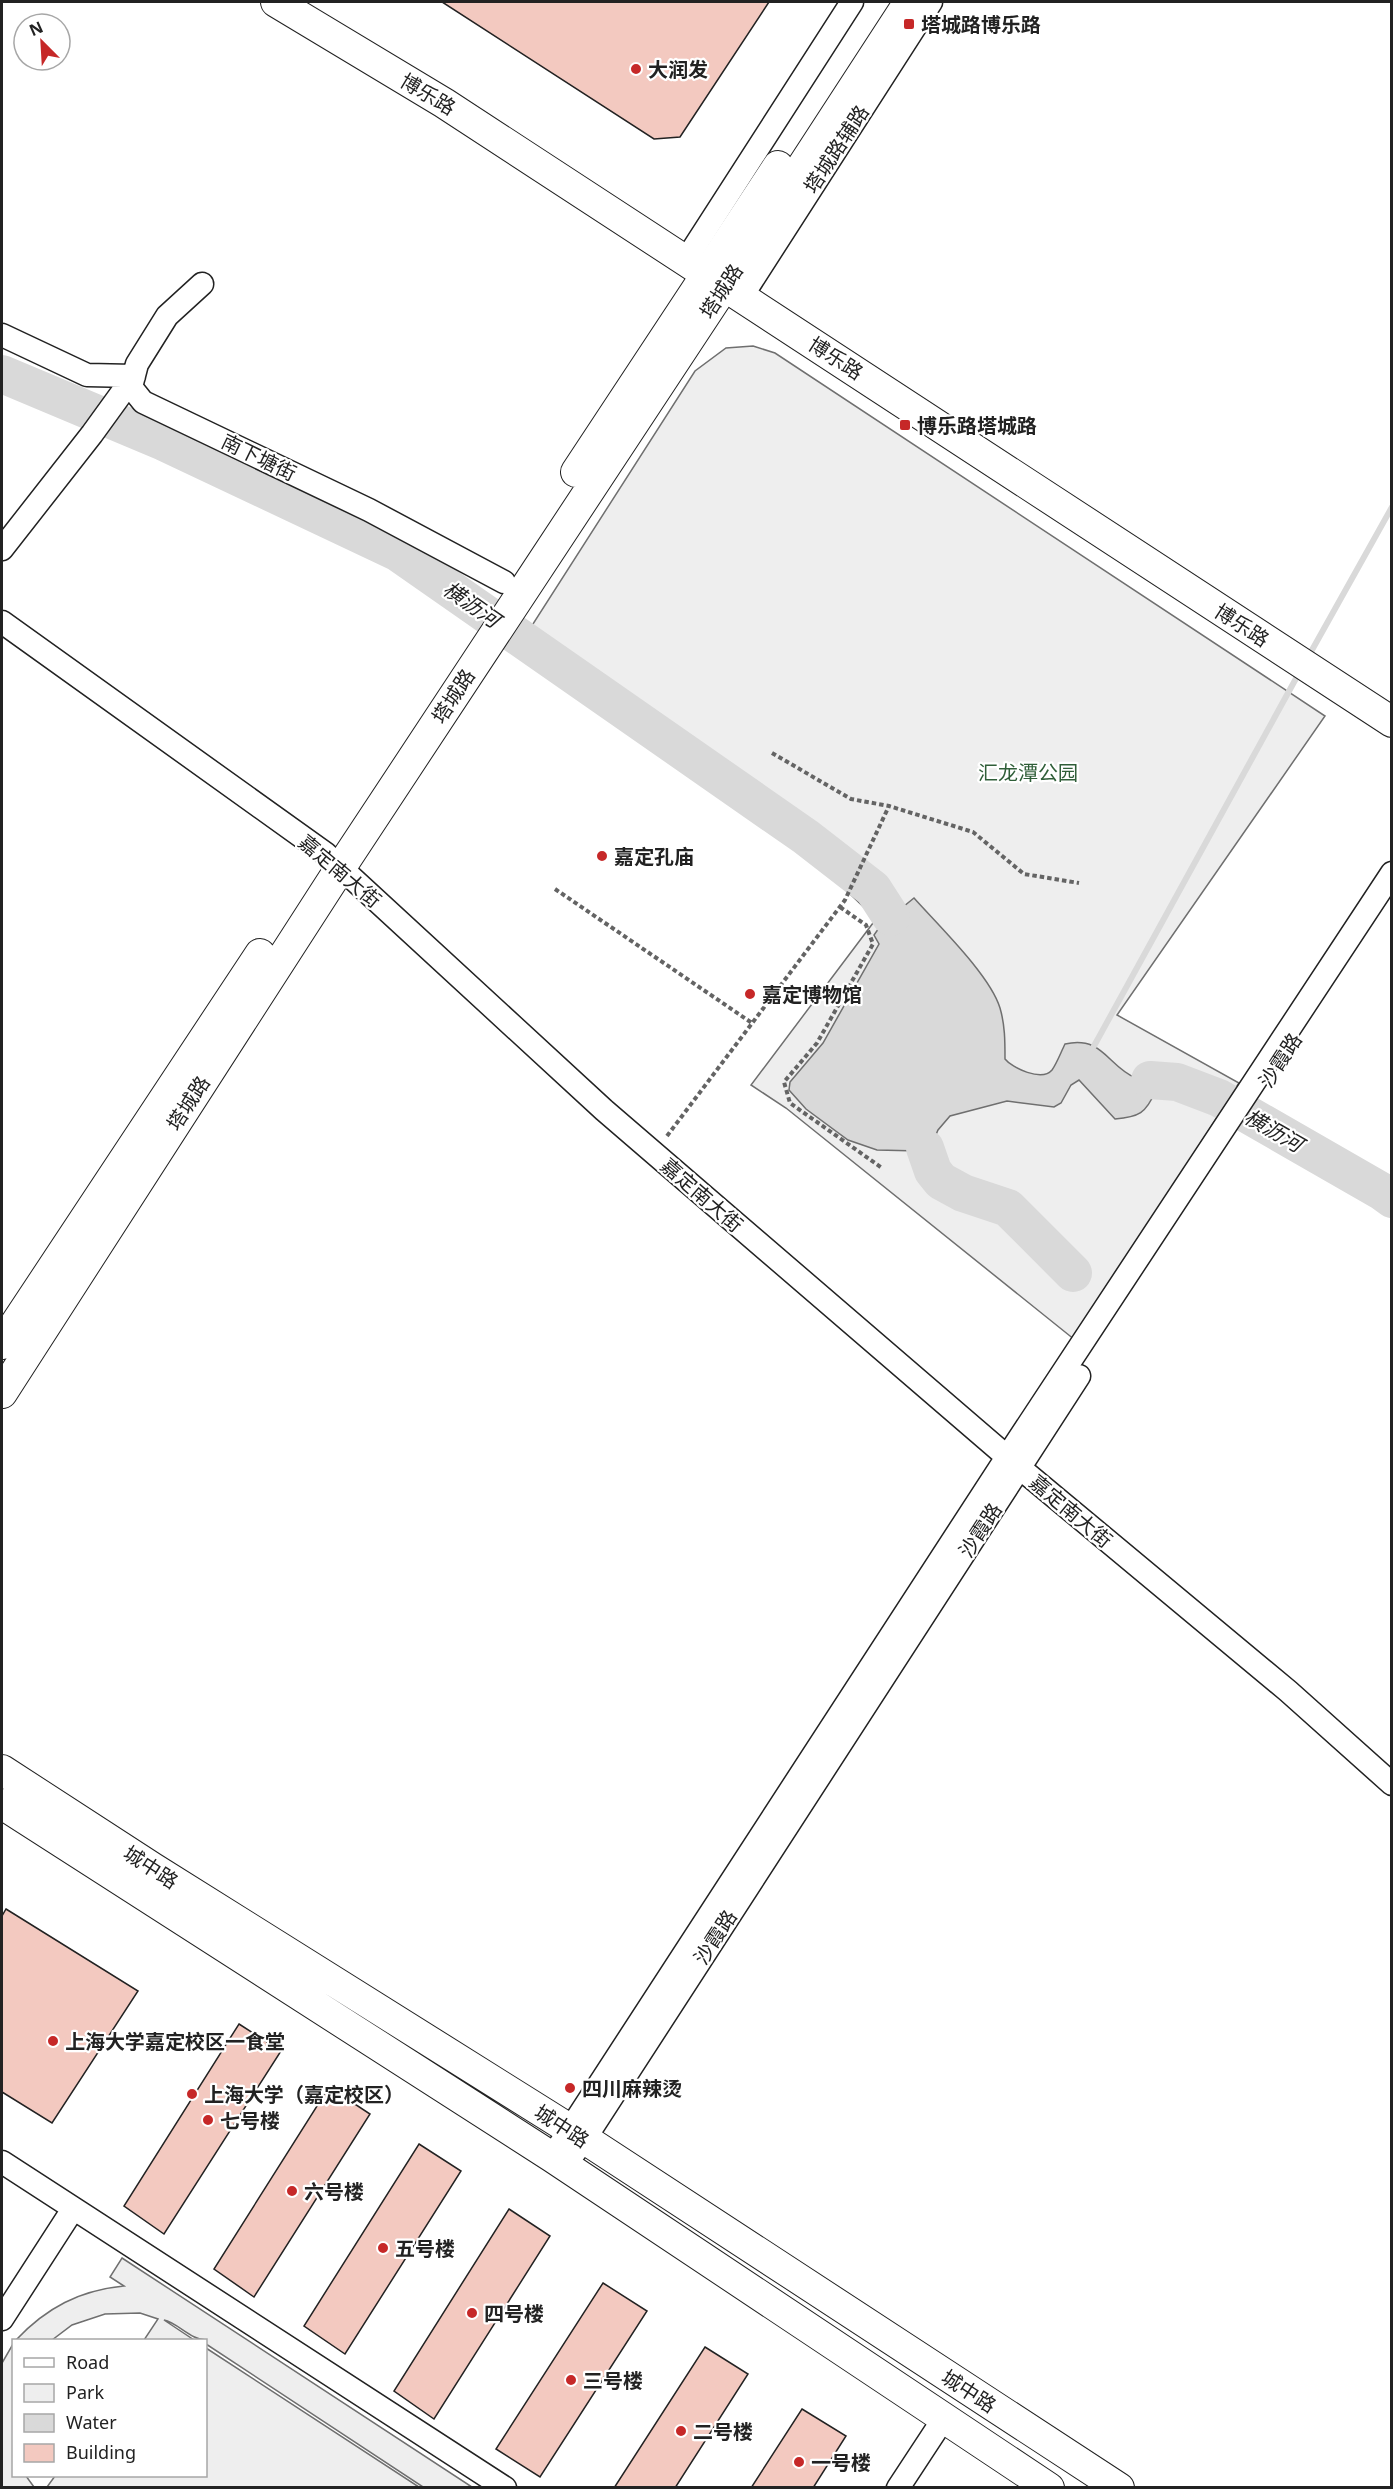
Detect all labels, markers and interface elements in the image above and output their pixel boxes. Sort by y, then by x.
place label: 塔城路博乐路 [921,11,1041,38]
north arrow [12,12,72,72]
text: N [25,16,46,41]
marker: 塔城路博乐路 [902,17,916,31]
place label: 大润发 [648,56,708,83]
marker: 大润发 [629,62,643,76]
street label: 博乐路 [395,67,461,121]
street label: 塔城路辅路 [797,100,875,198]
street label: 塔城路 [693,258,749,324]
street label: 博乐路 [803,330,869,386]
place label: 博乐路塔城路 [917,412,1037,439]
marker: 博乐路塔城路 [898,418,912,432]
street label: 南下塘街 [217,427,301,487]
water label: 横沥河 [438,574,509,636]
street label: 博乐路 [1209,597,1275,653]
street label: 塔城路 [425,663,481,729]
park label: 汇龙潭公园 [978,759,1078,786]
street label: 嘉定南大街 [293,829,387,913]
place label: 嘉定孔庙 [614,843,694,870]
marker: 嘉定孔庙 [595,849,609,863]
place label: 嘉定博物馆 [762,981,862,1008]
marker: 嘉定博物馆 [743,987,757,1001]
street label: 沙霞路 [1252,1027,1308,1093]
street label: 塔城路 [160,1070,216,1136]
water label: 横沥河 [1240,1102,1312,1160]
street label: 嘉定南大街 [655,1152,749,1238]
street label: 嘉定南大街 [1024,1469,1118,1553]
street label: 沙霞路 [952,1497,1008,1563]
street label: 城中路 [118,1839,184,1895]
street label: 沙霞路 [687,1904,743,1970]
place label: 上海大学嘉定校区一食堂 [65,2028,285,2055]
marker: 上海大学嘉定校区一食堂 [46,2034,60,2048]
place label: 四川麻辣烫 [582,2075,682,2102]
place label: 上海大学（嘉定校区） [204,2081,404,2108]
marker: 四川麻辣烫 [563,2081,577,2095]
marker: 上海大学（嘉定校区） [185,2087,199,2101]
street label: 城中路 [529,2098,595,2154]
place label: 七号楼 [220,2107,280,2134]
marker: 七号楼 [201,2113,215,2127]
place label: 六号楼 [304,2178,364,2205]
marker: 六号楼 [285,2184,299,2198]
place label: 五号楼 [395,2235,455,2262]
marker: 五号楼 [376,2241,390,2255]
place label: 四号楼 [484,2300,544,2327]
marker: 四号楼 [465,2306,479,2320]
legend [12,2339,207,2477]
text: Road [66,2350,109,2374]
street label: 城中路 [936,2363,1002,2419]
place label: 三号楼 [583,2367,643,2394]
marker: 三号楼 [564,2373,578,2387]
text: Park [66,2380,104,2404]
text: Water [66,2410,117,2434]
place label: 二号楼 [693,2418,753,2445]
marker: 二号楼 [674,2424,688,2438]
text: Building [66,2440,136,2464]
place label: 一号楼 [811,2449,871,2476]
marker: 一号楼 [792,2455,806,2469]

